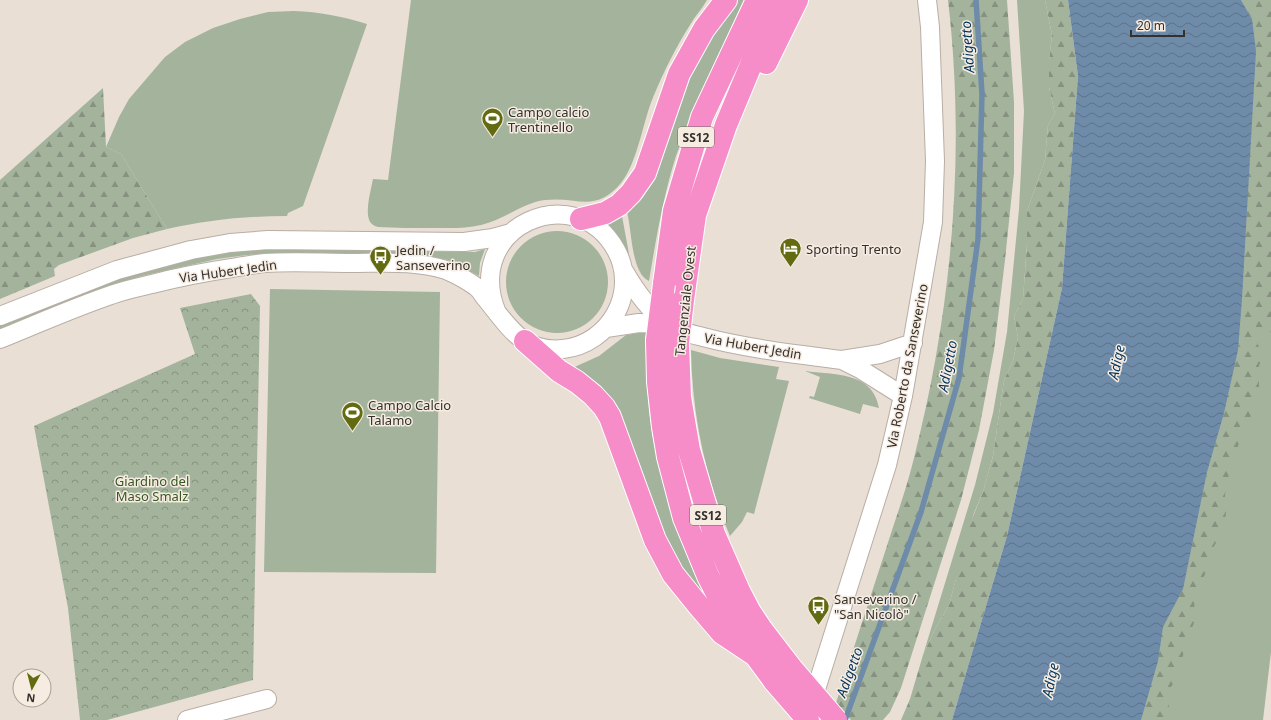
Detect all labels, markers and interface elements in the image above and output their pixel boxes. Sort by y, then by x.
scale bar [1131,12,1184,38]
text: 20 m [1137,17,1165,34]
water label: Adigetto [956,20,978,75]
place label: Campo calcio Trentinello [508,103,589,136]
sports icon: Campo calcio Trentinello [480,106,506,139]
road number: SS12 [678,127,714,147]
hotel icon: Sporting Trento [777,236,803,269]
place label: Sporting Trento [806,240,902,258]
place label: Jedin / Sanseverino [394,241,470,274]
bus stop icon: Jedin / Sanseverino [367,244,393,277]
street label: Tangenziale Ovest [670,245,700,357]
street label: Via Hubert Jedin [178,255,278,287]
street label: Via Roberto da Sanseverino [882,282,932,450]
street label: Via Hubert Jedin [703,329,803,363]
water label: Adigetto [933,339,961,394]
water label: Adige [1103,343,1129,382]
place label: Campo Calcio Talamo [368,396,451,429]
sports icon: Campo Calcio Talamo [340,399,366,432]
park label: Giardino del Maso Smalz [115,472,189,505]
road number: SS12 [690,505,726,525]
place label: Sanseverino / "San Nicolò" [834,590,917,623]
bus stop icon: Sanseverino / "San Nicolò" [806,593,832,626]
water label: Adigetto [831,644,867,701]
water label: Adige [1037,661,1063,700]
north arrow [12,668,52,708]
text: N [25,690,36,706]

